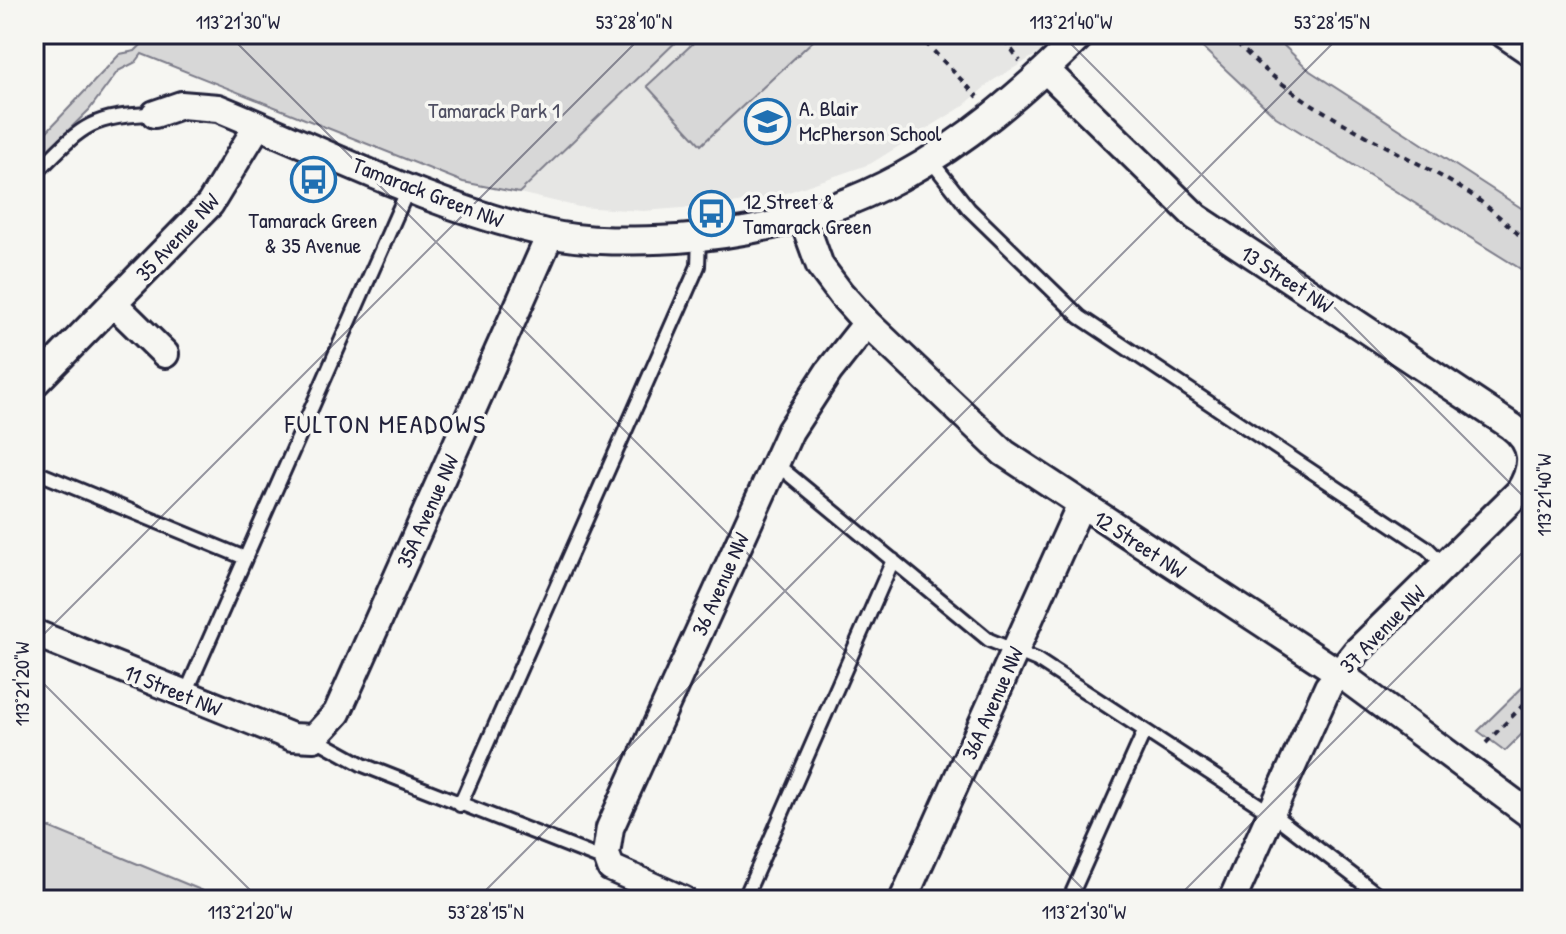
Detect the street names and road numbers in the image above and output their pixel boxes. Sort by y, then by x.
street label: Tamarack Green NW [348,149,508,235]
street label: 35 Avenue NW [128,186,226,288]
street label: 13 Street NW [1235,238,1339,320]
street label: 35A Avenue NW [389,449,466,572]
street label: 12 Street NW [1088,503,1193,585]
street label: 36 Avenue NW [684,527,756,640]
street label: 37 Avenue NW [1332,578,1432,680]
street label: 36A Avenue NW [954,641,1030,764]
street label: 11 Street NW [120,657,227,723]

